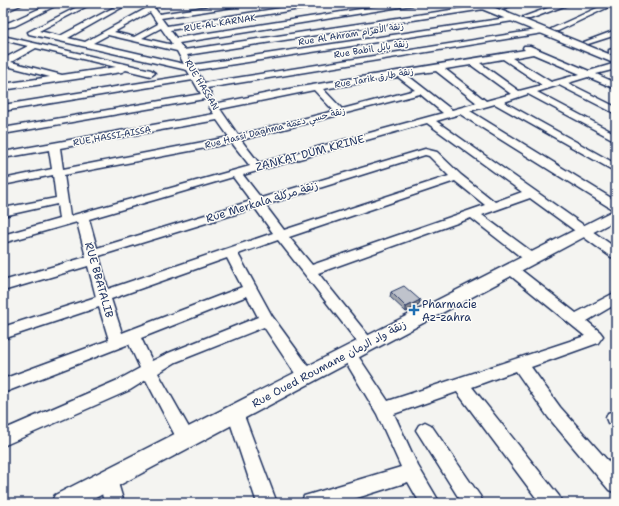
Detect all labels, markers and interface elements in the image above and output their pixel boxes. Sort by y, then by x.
street label: RUE AL KARNAK [183,11,257,35]
street label: Rue Al Ahram زنقة الأهرام [297,20,405,49]
street label: Rue Babil زنقة بابل [333,37,409,61]
street label: RUE HASSAN [182,57,222,113]
street label: Rue Tarik زنقة طارق [334,65,414,91]
street label: Rue Hassi Daghma زنقة حسي دغمة [203,105,347,154]
street label: RUE HASSI-AISSA [72,123,152,149]
street label: ZANKAT DUM KRINE [254,131,366,175]
street label: Rue Merkala زنقة مركلة [204,178,320,226]
street label: RUE BBATALIB [81,240,117,320]
place label: Pharmacie Az-zahra [422,297,477,325]
marker: Pharmacie Az-zahra [409,305,419,315]
street label: Rue Oued Roumane زنقة واد الرمان [249,317,409,411]

